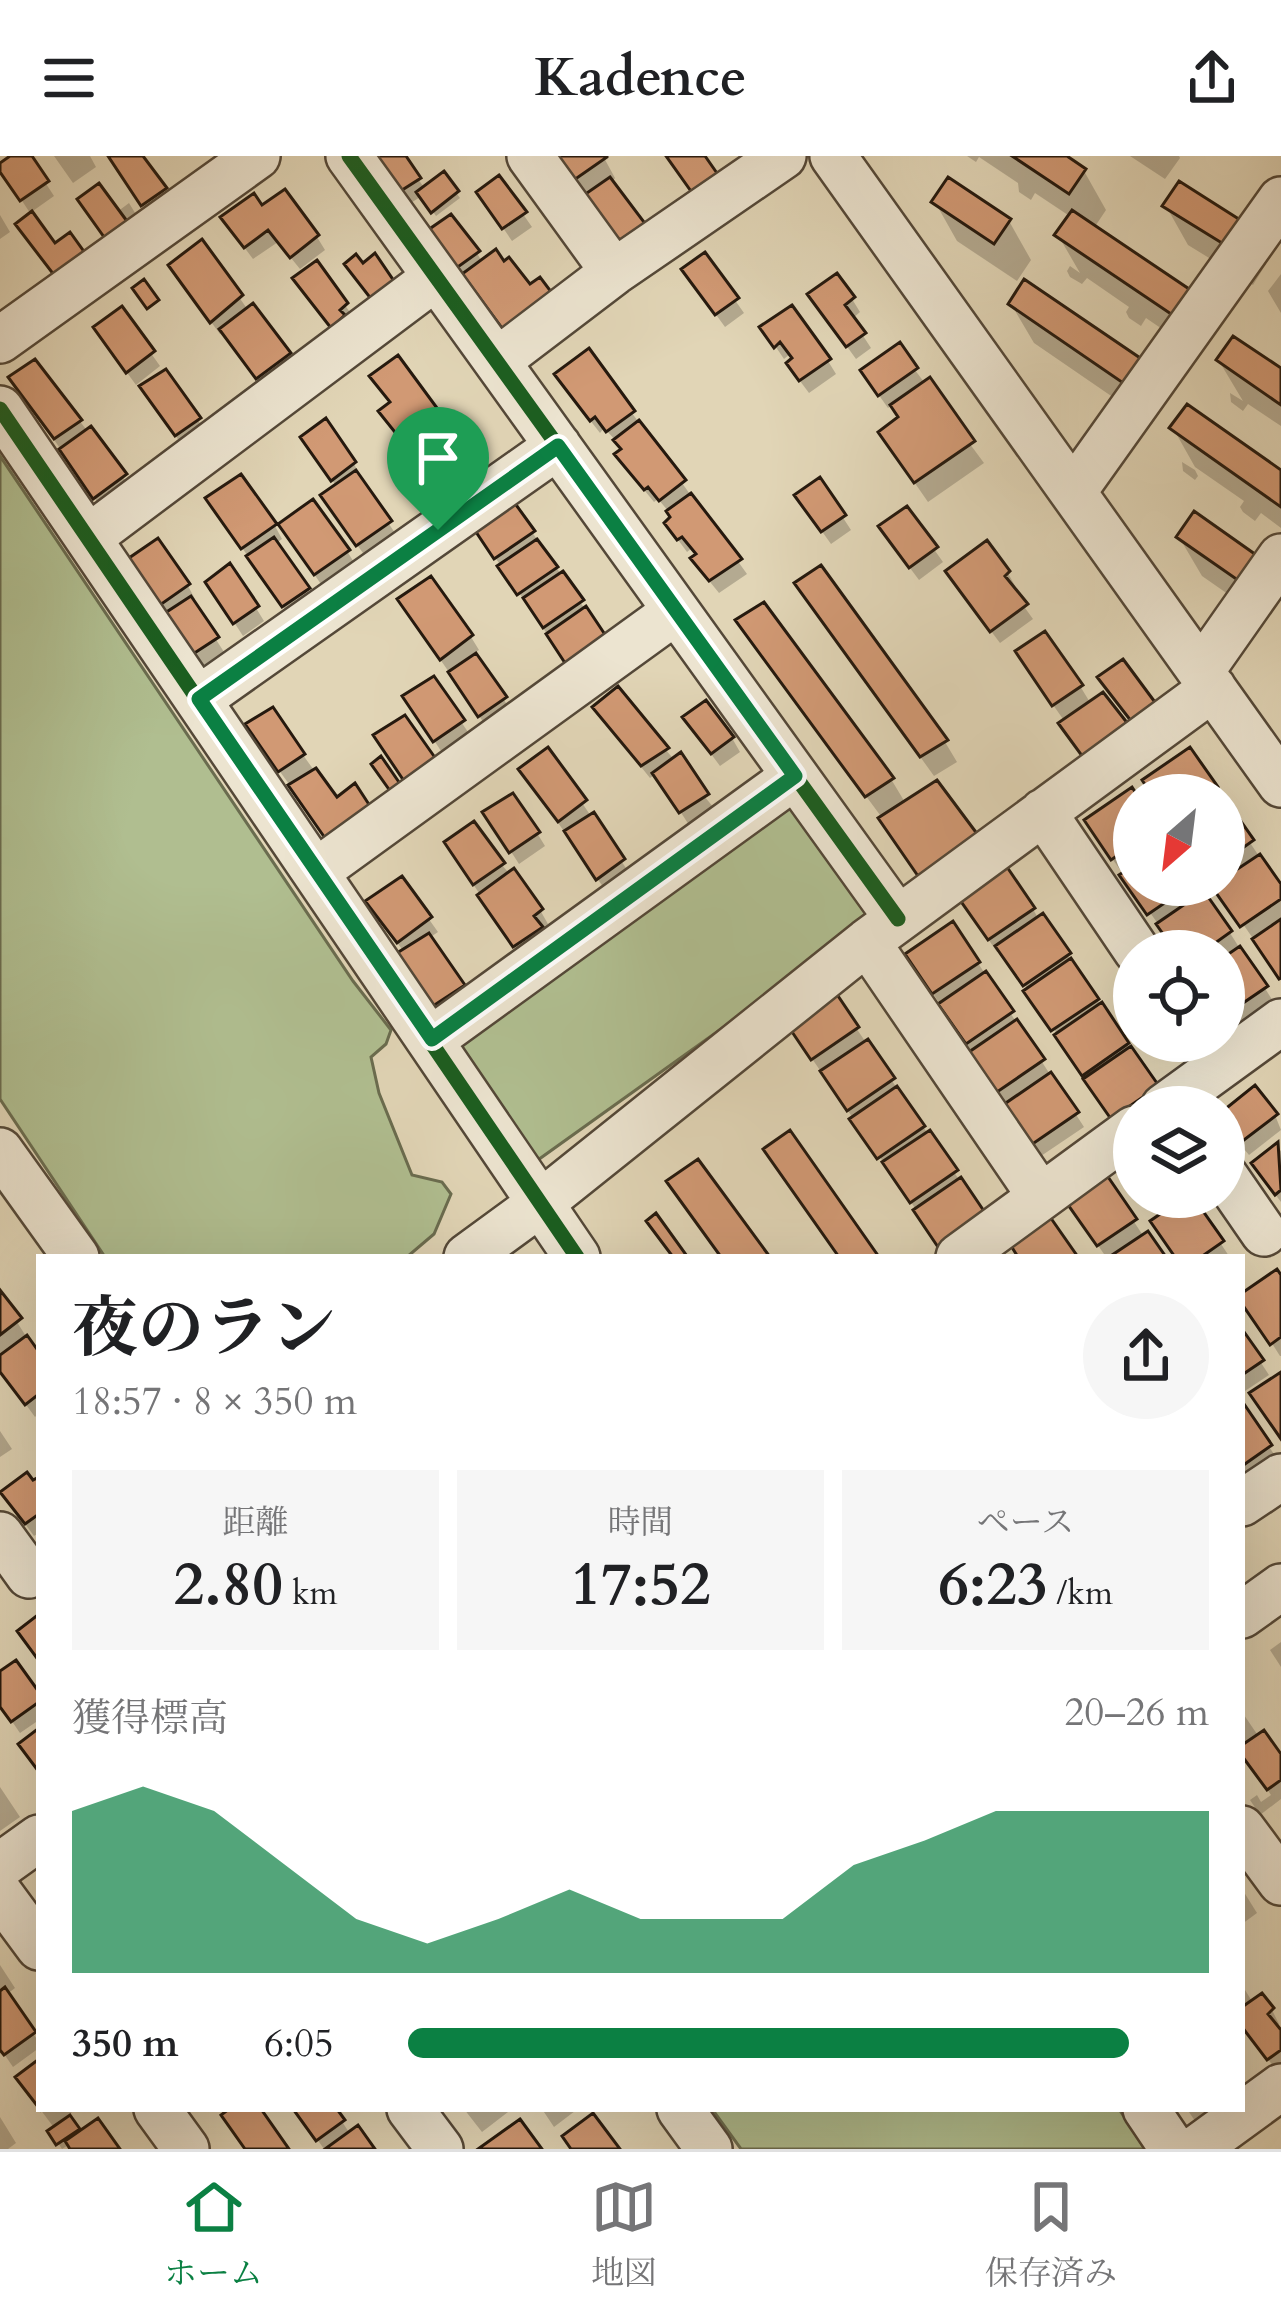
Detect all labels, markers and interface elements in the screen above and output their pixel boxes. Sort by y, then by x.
text: Kadence [534,42,747,115]
icon: menu [36,45,102,111]
icon: share [1179,45,1245,111]
pin [387,407,489,530]
icon: arrive [405,425,471,491]
north arrow [1113,774,1245,906]
map controls [1113,774,1245,1218]
button: locate [1113,930,1245,1062]
button: layers [1113,1086,1245,1218]
text: 夜のラン [72,1285,336,1374]
button: share [1083,1293,1209,1419]
text: 18:57 · 8 × 350 m [72,1375,357,1428]
text: 距離 [223,1500,289,1545]
text: 時間 [608,1500,674,1545]
text: ペース [977,1500,1074,1545]
text: 2.80 [173,1545,283,1626]
text: 17:52 [570,1545,711,1626]
text: 6:23 [938,1545,1048,1626]
text: km [283,1571,338,1616]
text: /km [1048,1571,1113,1616]
text: 20–26 m [1064,1686,1209,1739]
text: 獲得標高 [72,1692,228,1745]
text: 350 m [72,2017,178,2070]
text: 6:05 [264,2017,334,2070]
tab: ホーム [164,2174,263,2296]
tab: 地図 [591,2174,657,2296]
tab: 保存済み [985,2174,1117,2296]

